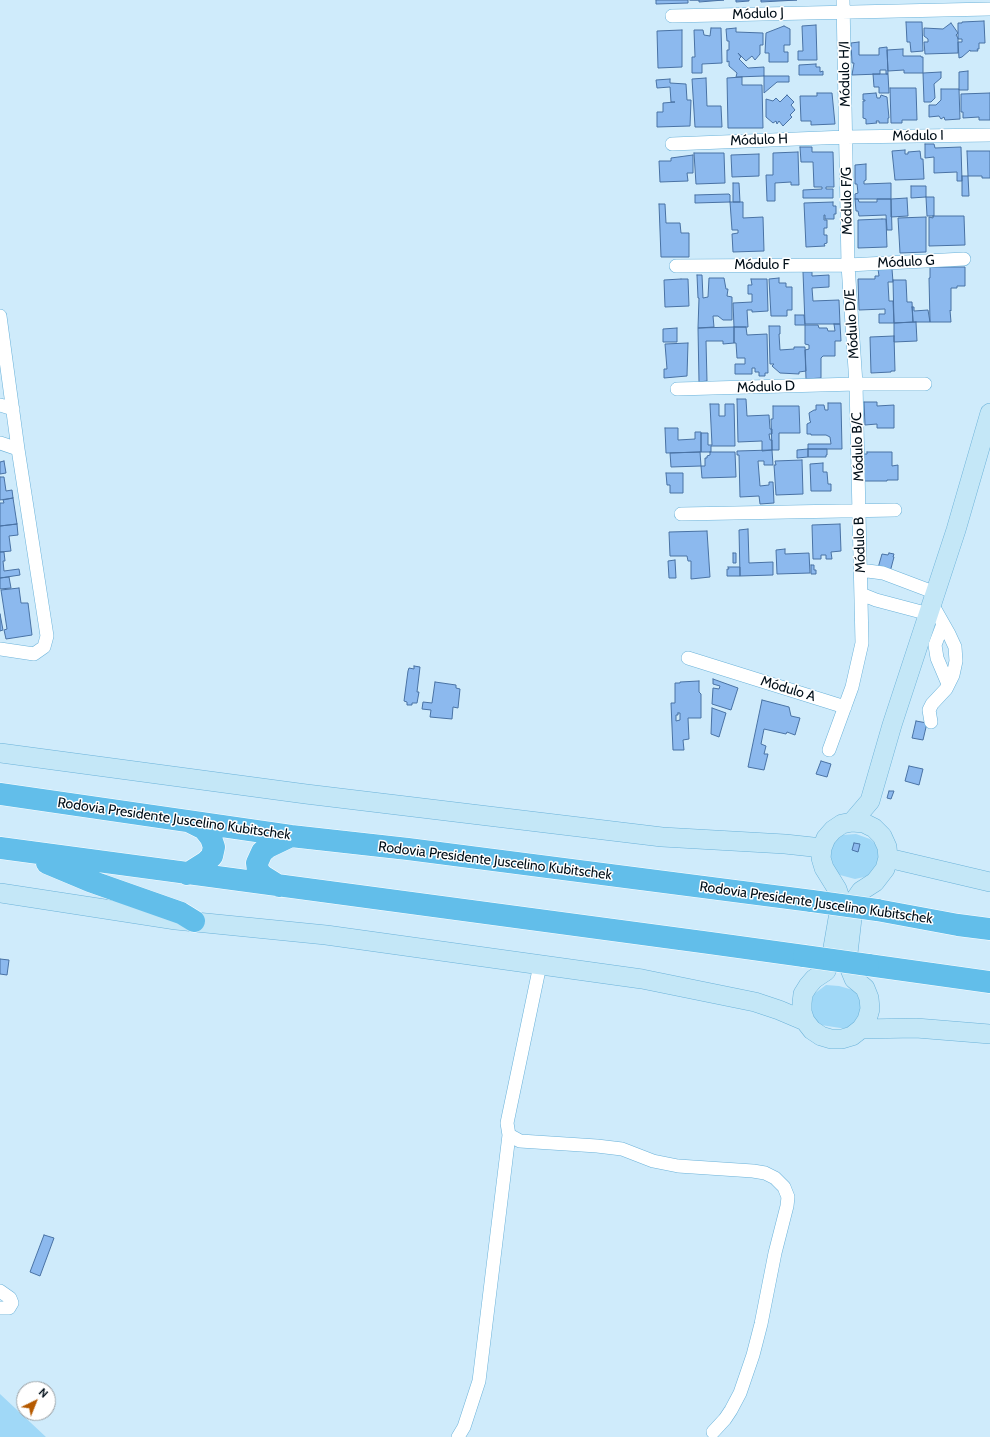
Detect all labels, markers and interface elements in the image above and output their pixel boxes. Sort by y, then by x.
street label: Módulo J [732,5,784,23]
street label: Módulo H/I [836,41,854,107]
street label: Módulo I [892,127,944,145]
street label: Módulo H [730,131,788,149]
street label: Módulo F/G [838,167,856,235]
street label: Módulo G [877,252,935,272]
street label: Módulo F [734,257,790,273]
street label: Módulo D/E [841,288,863,360]
street label: Módulo D [737,378,795,396]
street label: Módulo B/C [848,412,868,482]
street label: Módulo B [851,517,869,573]
street label: Módulo A [758,673,818,705]
street label: Rodovia Presidente Juscelino Kubitschek [56,794,292,844]
street label: Rodovia Presidente Juscelino Kubitschek [377,838,613,884]
street label: Rodovia Presidente Juscelino Kubitschek [698,878,934,928]
north arrow [16,1381,56,1421]
text: N [36,1385,51,1401]

